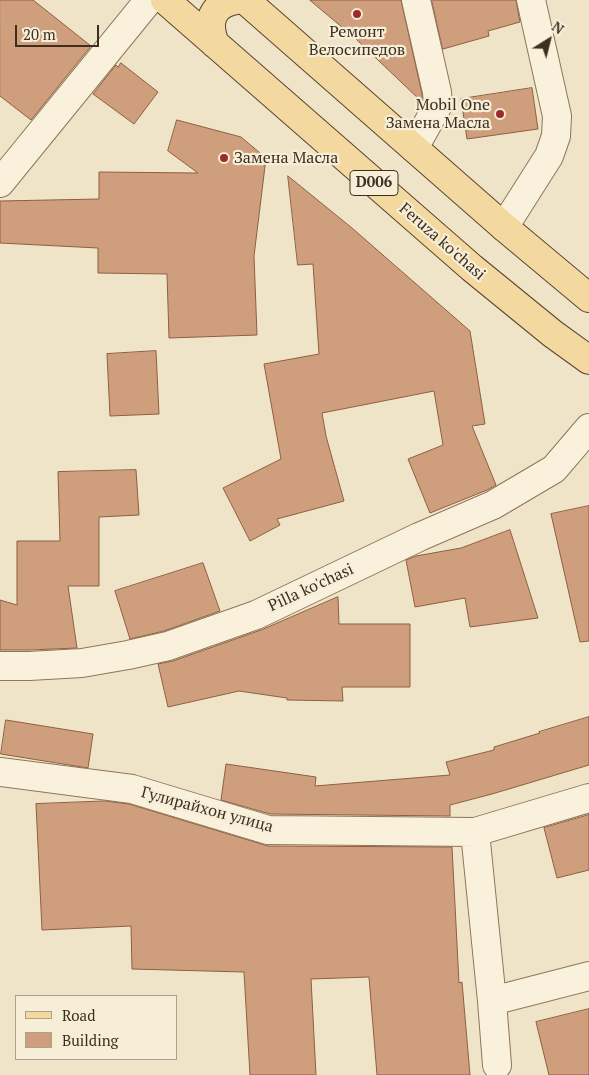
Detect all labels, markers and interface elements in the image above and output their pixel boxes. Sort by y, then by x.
marker: Ремонт Велосипедов [351,8,363,20]
scale bar [18,15,101,47]
north arrow [524,15,574,65]
text: N [548,17,568,38]
place label: Ремонт Велосипедов [309,22,405,60]
text: 20 m [23,24,56,44]
place label: Mobil One Замена Масла [386,95,490,133]
marker: Mobil One Замена Масла [494,108,506,120]
place label: Замена Масла [234,148,338,168]
marker: Замена Масла [218,152,230,164]
road number: D006 [350,170,398,196]
street label: Feruza ko'chasi [395,199,489,285]
street label: Pilla ko'chasi [265,560,357,616]
street label: Гулирайхон улица [139,783,275,837]
legend [15,995,178,1060]
text: Road [62,1005,95,1025]
text: Building [62,1030,119,1050]

